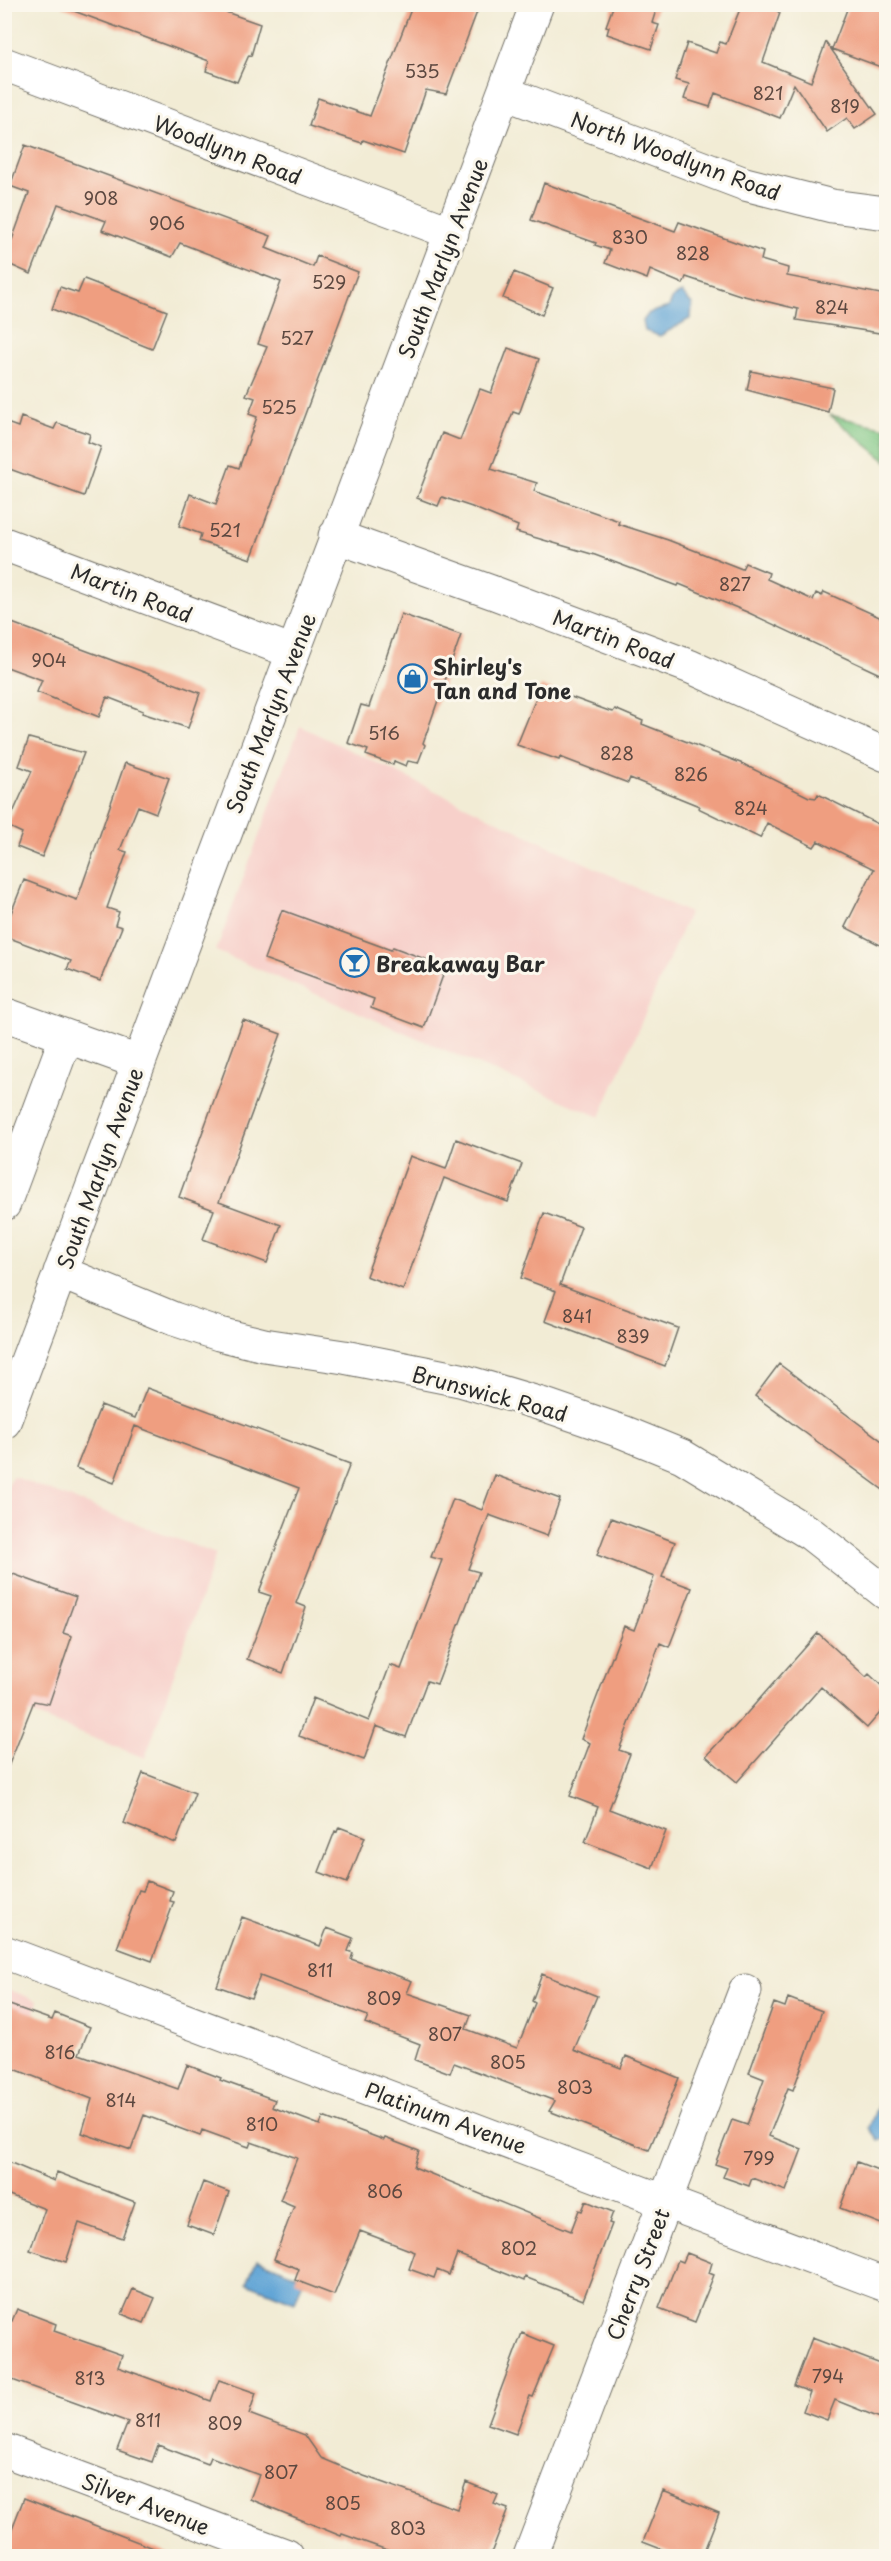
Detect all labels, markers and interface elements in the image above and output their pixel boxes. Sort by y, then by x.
house number: 535 [404,57,440,84]
house number: 821 [753,79,783,106]
house number: 819 [830,92,860,119]
street label: North Woodlynn Road [567,102,785,208]
street label: Woodlynn Road [149,106,307,192]
street label: South Marlyn Avenue [389,153,495,363]
house number: 908 [84,184,118,211]
house number: 906 [149,209,185,236]
house number: 830 [612,223,648,250]
house number: 828 [676,239,710,266]
house number: 529 [312,268,346,295]
house number: 824 [815,293,849,320]
house number: 527 [280,324,314,351]
house number: 525 [261,393,297,420]
house number: 521 [209,516,241,543]
street label: Martin Road [67,554,197,630]
house number: 827 [719,570,751,597]
street label: Martin Road [549,600,679,676]
street label: South Marlyn Avenue [217,608,323,818]
house number: 904 [31,646,67,673]
place label: Shirley's Tan and Tone [433,650,571,706]
shop icon: Shirley's Tan and Tone [396,662,428,694]
house number: 516 [368,719,400,746]
house number: 828 [600,739,634,766]
house number: 826 [674,760,708,787]
house number: 824 [734,794,768,821]
bar icon: Breakaway Bar [339,947,371,979]
place label: Breakaway Bar [376,947,545,979]
street label: South Marlyn Avenue [48,1063,150,1273]
house number: 841 [562,1302,592,1329]
house number: 839 [616,1322,650,1349]
street label: Brunswick Road [409,1357,571,1429]
house number: 811 [307,1956,333,1983]
house number: 809 [367,1984,401,2011]
house number: 807 [428,2020,462,2047]
house number: 816 [45,2038,75,2065]
house number: 805 [490,2048,526,2075]
street label: Platinum Avenue [361,2073,531,2161]
house number: 803 [557,2073,593,2100]
house number: 814 [105,2086,137,2113]
house number: 810 [246,2110,278,2137]
house number: 799 [743,2144,775,2171]
house number: 806 [367,2177,403,2204]
street label: Cherry Street [597,2203,677,2345]
house number: 802 [501,2234,537,2261]
house number: 794 [812,2362,844,2389]
house number: 813 [74,2364,106,2391]
house number: 811 [135,2406,161,2433]
house number: 809 [208,2409,242,2436]
house number: 807 [264,2458,298,2485]
street label: Silver Avenue [77,2464,215,2542]
house number: 805 [325,2489,361,2516]
house number: 803 [390,2514,426,2541]

